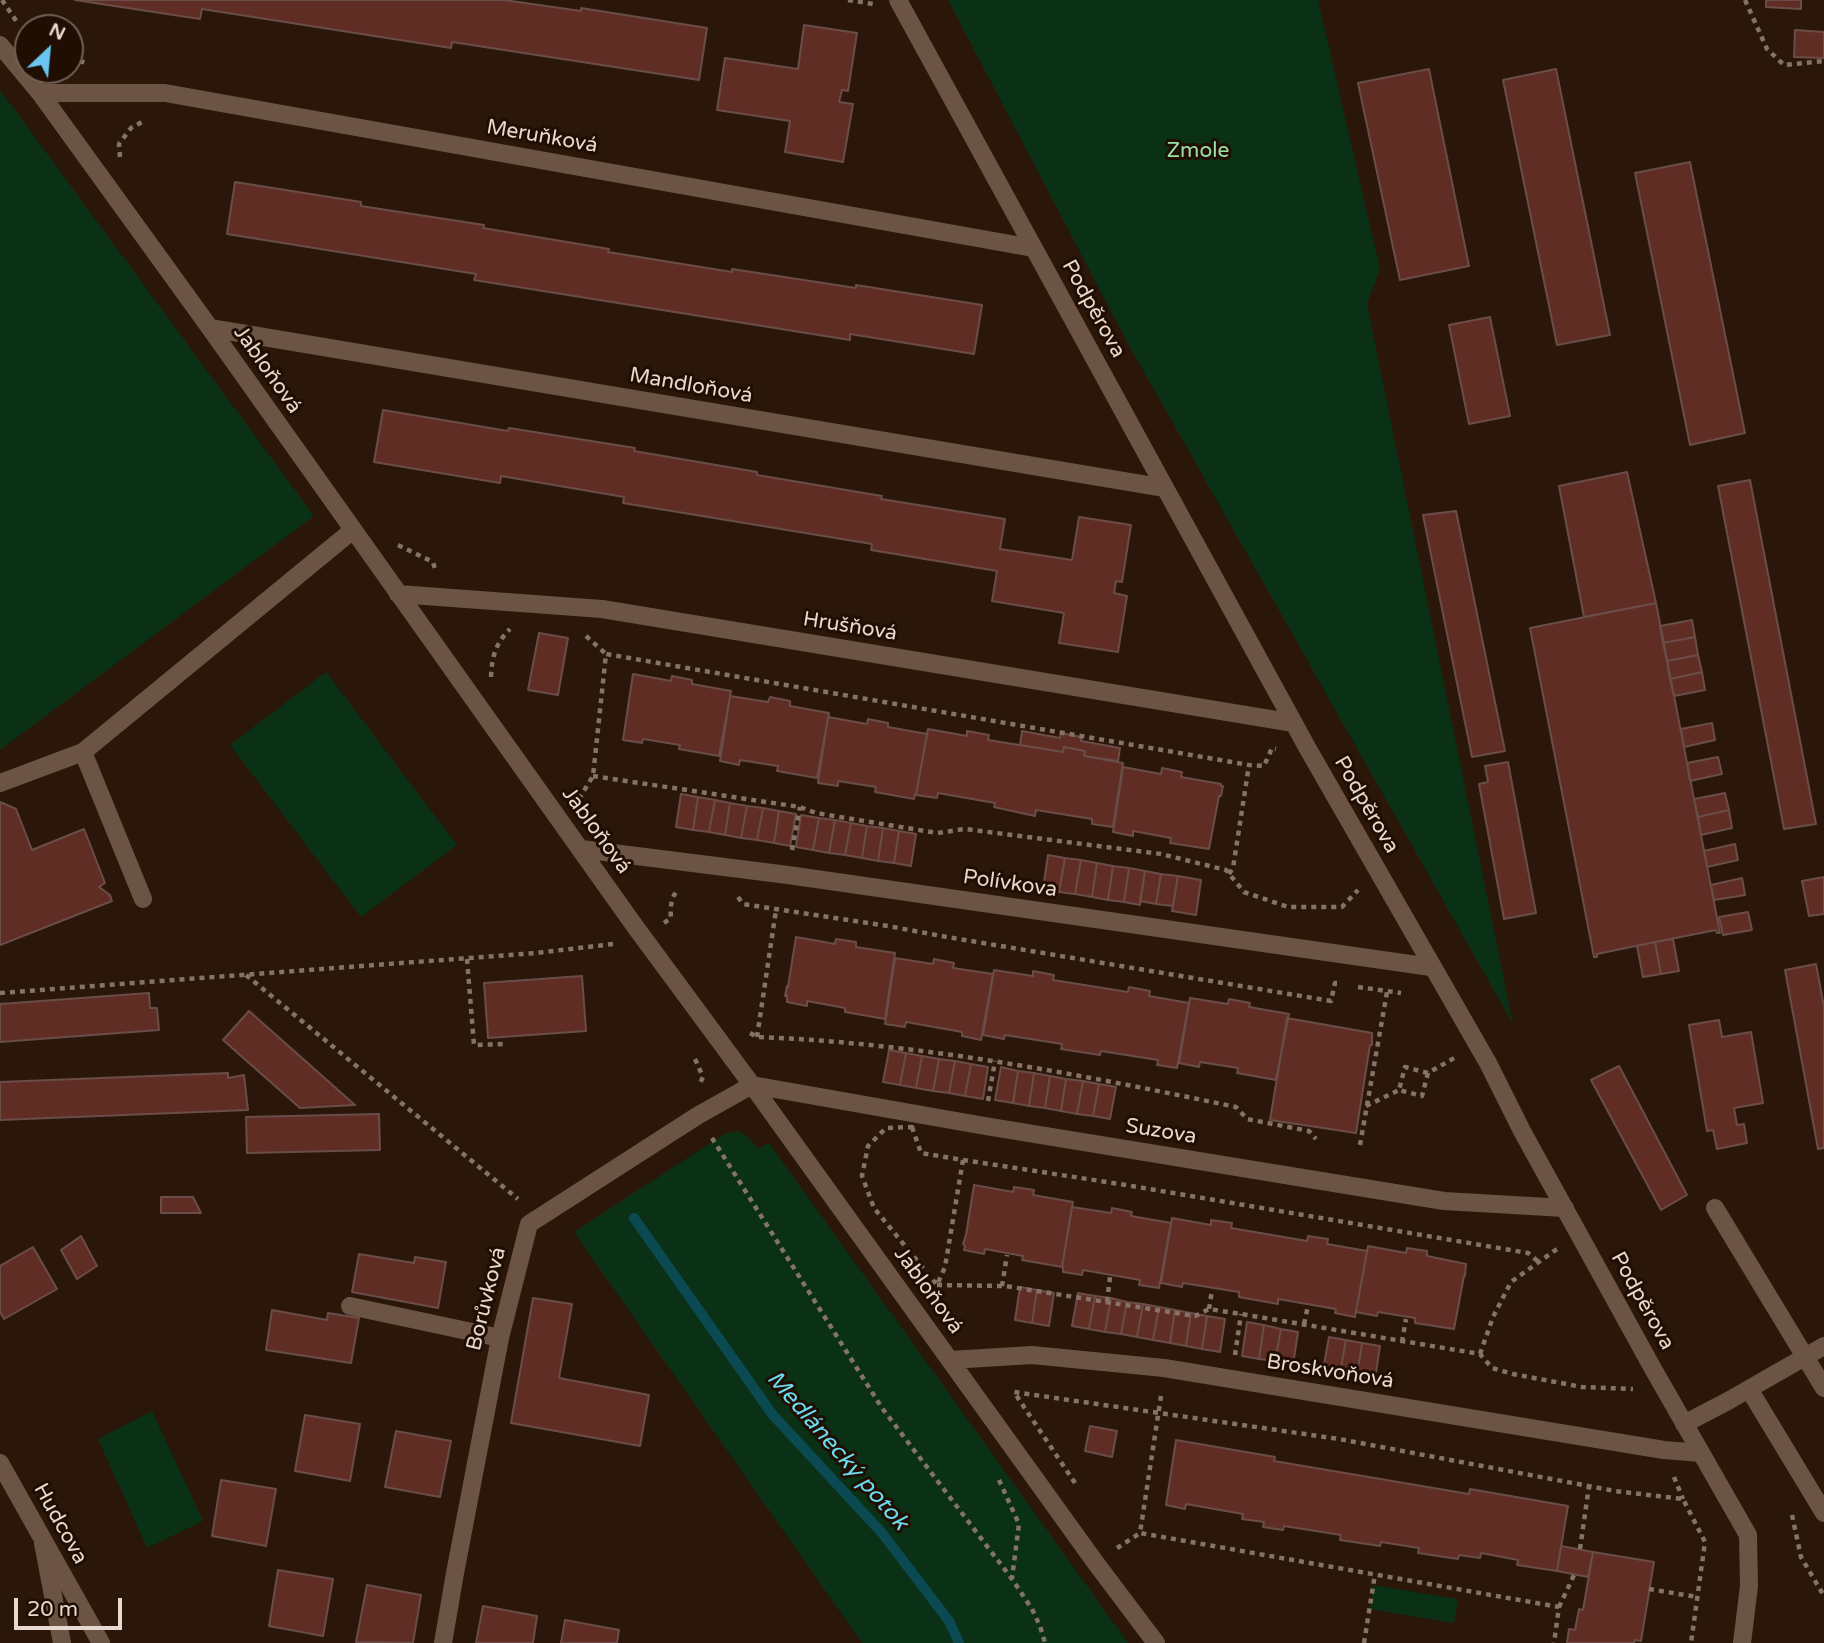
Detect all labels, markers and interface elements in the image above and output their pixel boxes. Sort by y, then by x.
north arrow [14,14,84,84]
text: N [46,19,69,45]
street label: Meruňková [485,115,599,159]
park label: Zmole [1167,138,1229,164]
street label: Podpěrova [1056,256,1130,362]
street label: Jabloňová [228,321,306,419]
street label: Mandloňová [628,363,754,409]
street label: Hrušňová [801,607,899,647]
street label: Podpěrova [1328,752,1404,858]
street label: Jabloňová [556,783,636,879]
street label: Polívkova [961,865,1059,903]
street label: Suzova [1124,1114,1198,1150]
street label: Jabloňová [888,1243,968,1339]
street label: Borůvková [462,1245,512,1353]
street label: Podpěrova [1605,1248,1679,1354]
street label: Broskvoňová [1265,1350,1395,1394]
water label: Medlánecký potok [760,1366,914,1536]
street label: Hudcova [28,1479,92,1569]
scale bar [18,1584,126,1628]
text: 20 m [27,1597,78,1622]

